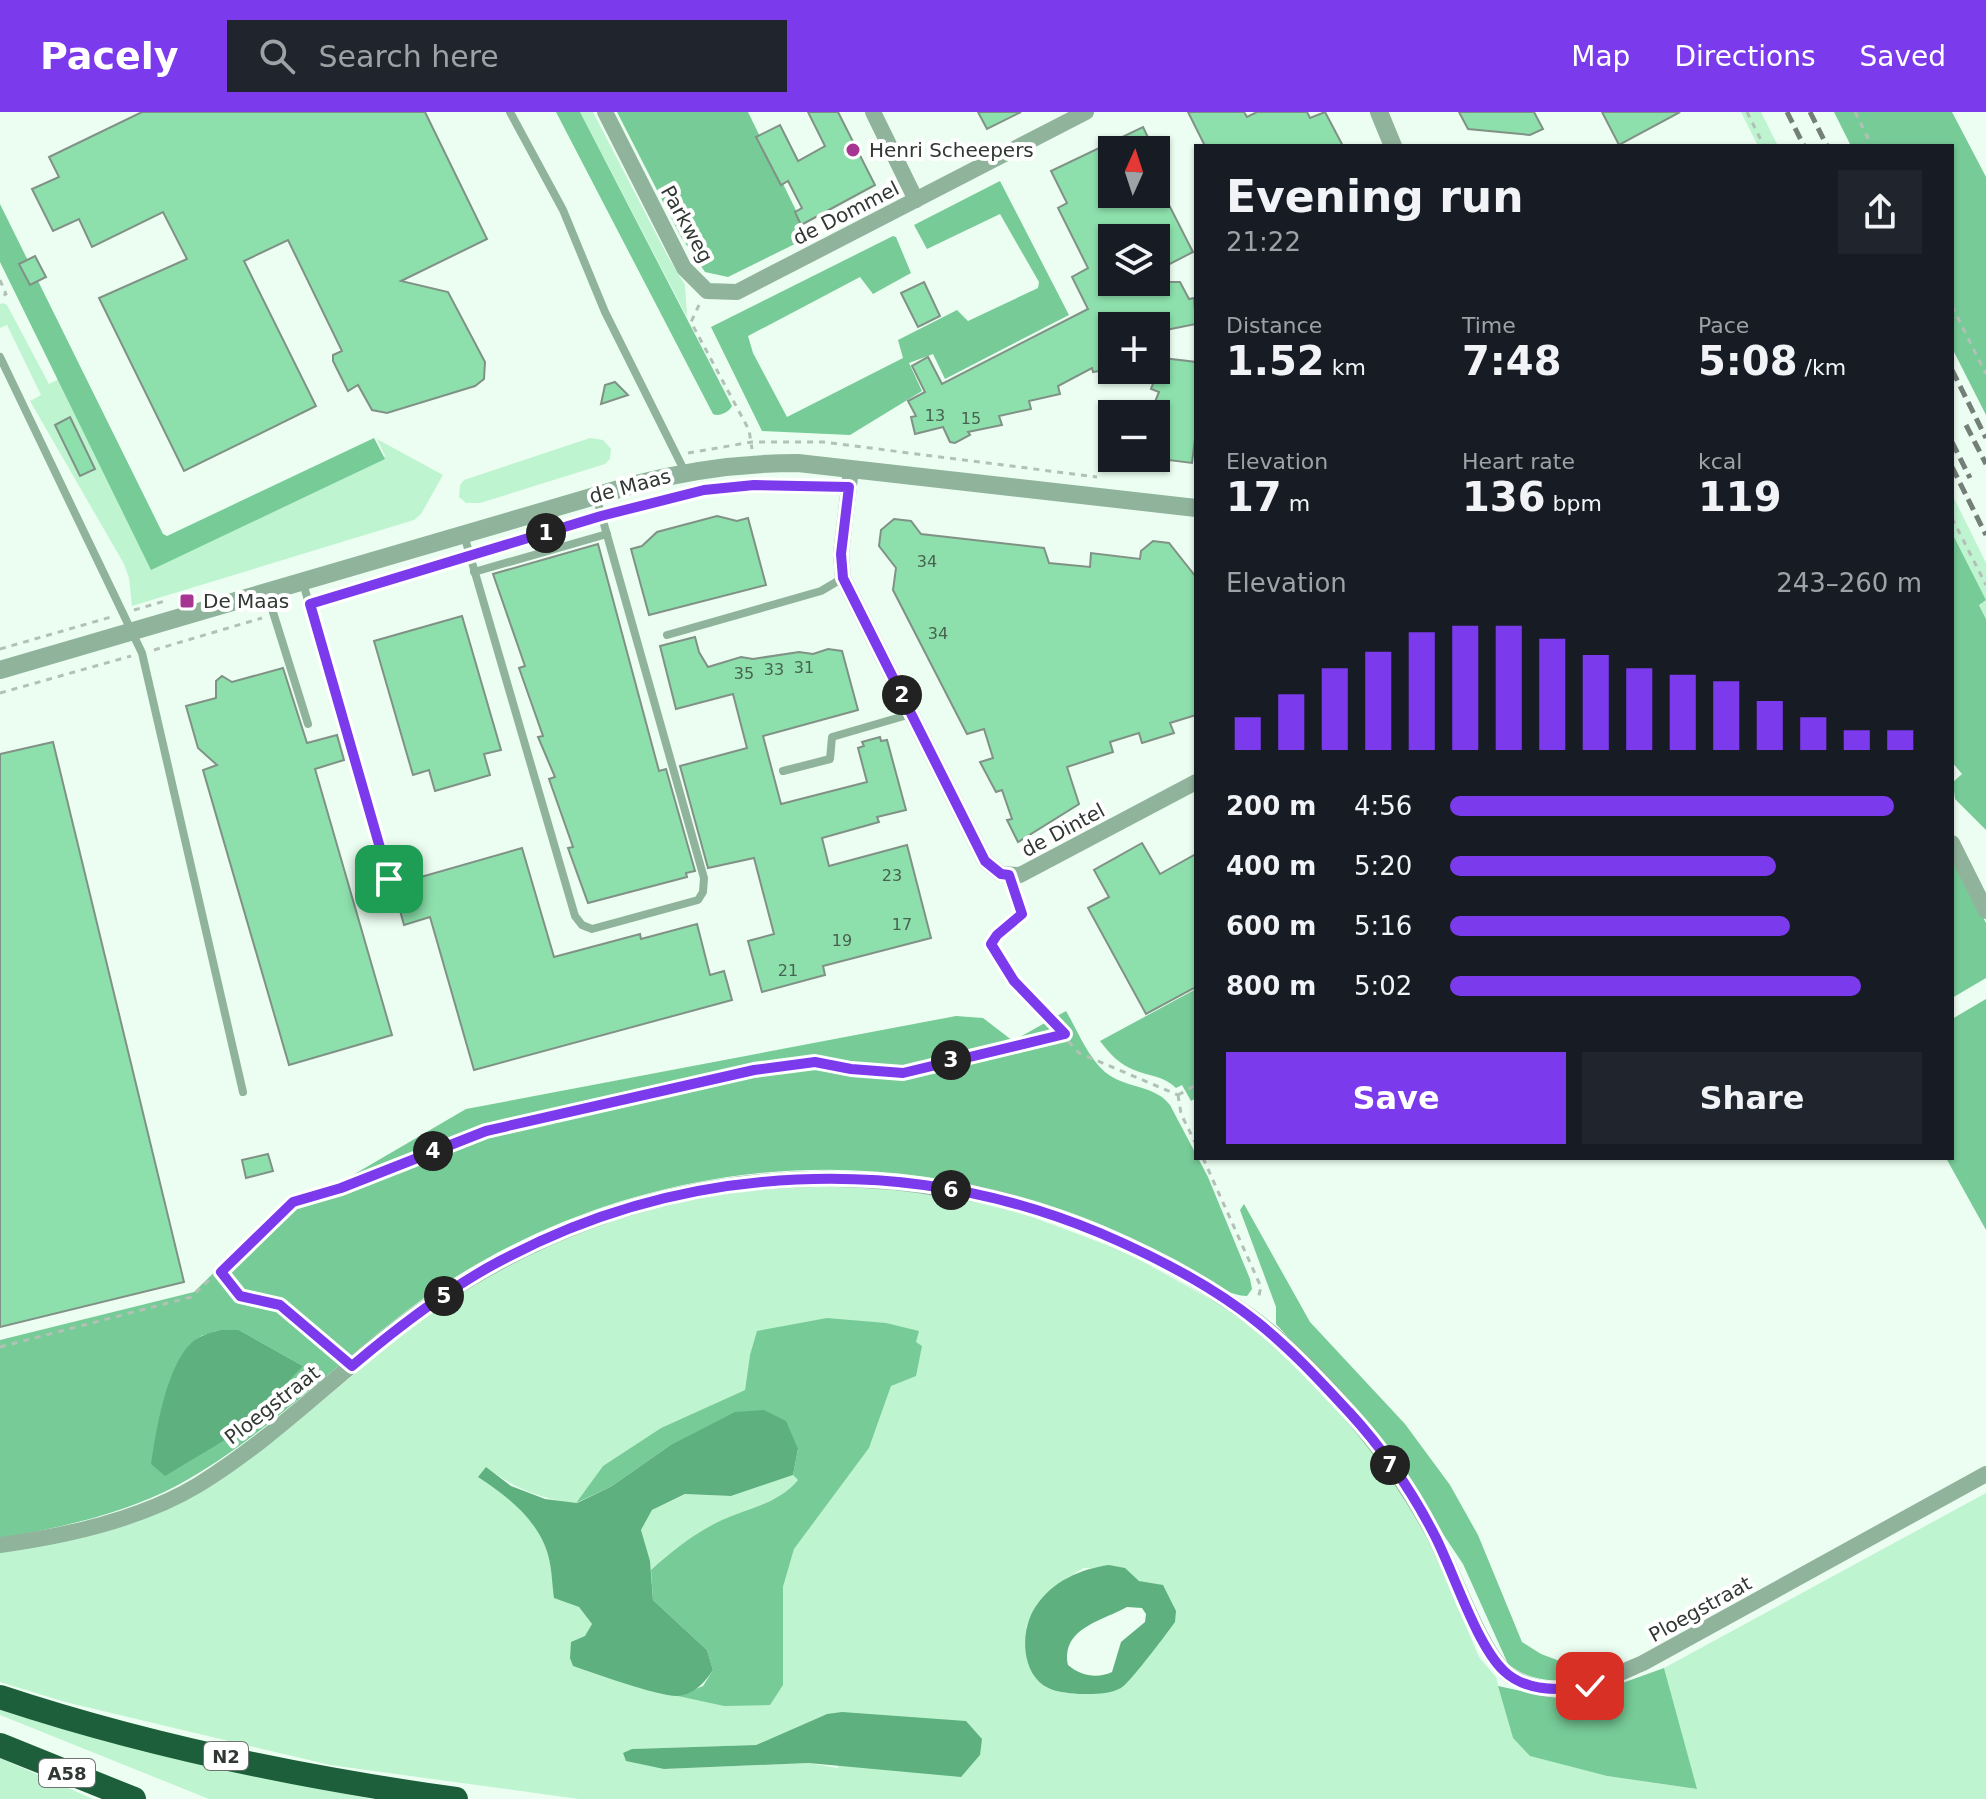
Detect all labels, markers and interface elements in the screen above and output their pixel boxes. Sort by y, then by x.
search box [227,20,787,92]
text: Pacely [40,34,179,78]
icon: search [255,34,299,78]
text: Search here [319,39,499,74]
text: Map [1571,40,1630,73]
text: Directions [1674,40,1815,73]
text: Saved [1859,40,1946,73]
north arrow [1098,136,1170,208]
map controls [1098,136,1170,472]
place label: Henri Scheepers [869,138,1034,162]
marker: Henri Scheepers [844,141,862,159]
button: share [1838,170,1922,254]
text: Evening run [1226,171,1523,222]
street label: de Dommel [789,176,903,250]
street label: Parkweg [656,181,718,267]
button: layers [1098,224,1170,296]
text: 21:22 [1226,227,1301,257]
button: + [1098,312,1170,384]
text: Distance [1226,313,1322,338]
text: Time [1462,313,1516,338]
text: Pace [1698,313,1749,338]
text: 1.52 [1226,338,1325,384]
text: 7:48 [1462,338,1562,384]
text: 5:08 [1698,338,1798,384]
text: km [1325,355,1366,380]
text: /km [1798,355,1846,380]
button: − [1098,400,1170,472]
house number: 13 [925,406,945,425]
house number: 15 [961,409,981,428]
text: Elevation [1226,449,1328,474]
text: Heart rate [1462,449,1575,474]
text: kcal [1698,449,1742,474]
street label: de Maas [587,464,673,508]
text: 17 [1226,474,1282,520]
text: 136 [1462,474,1546,520]
text: 119 [1698,474,1782,520]
text: m [1282,491,1310,516]
text: bpm [1546,491,1602,516]
pin: 1 [526,513,566,553]
text: 1 [538,520,554,545]
house number: 34 [917,552,937,571]
text: Elevation [1226,568,1347,598]
text: 243–260 m [1776,568,1922,598]
place label: De Maas [203,589,289,613]
marker: De Maas [178,592,196,610]
house number: 34 [928,624,948,643]
house number: 31 [794,658,814,677]
house number: 33 [764,660,784,679]
house number: 35 [734,664,754,683]
pin: 2 [882,675,922,715]
text: 2 [894,682,910,707]
text: 200 m [1226,791,1316,821]
text: 4:56 [1354,791,1412,821]
street label: de Dintel [1017,798,1109,862]
pin [355,845,423,913]
text: 400 m [1226,851,1316,881]
text: 5:20 [1354,851,1412,881]
icon: arrive [367,857,411,901]
house number: 23 [882,866,902,885]
text: 600 m [1226,911,1316,941]
text: 5:16 [1354,911,1412,941]
house number: 17 [892,915,912,934]
house number: 19 [832,931,852,950]
house number: 21 [778,961,798,980]
text: 800 m [1226,971,1316,1001]
text: 5:02 [1354,971,1412,1001]
pin: 3 [931,1040,971,1080]
text: 3 [943,1047,959,1072]
button: Save [1226,1052,1566,1144]
button: Share [1582,1052,1922,1144]
pin: 4 [413,1131,453,1171]
text: 4 [425,1138,441,1163]
pin: 6 [931,1170,971,1210]
text: 6 [943,1177,959,1202]
pin: 5 [424,1276,464,1316]
text: 5 [436,1283,452,1308]
street label: Ploegstraat [220,1360,324,1449]
pin: 7 [1370,1445,1410,1485]
text: 7 [1382,1452,1398,1477]
street label: Ploegstraat [1644,1571,1756,1647]
pin [1556,1652,1624,1720]
icon: check [1568,1664,1612,1708]
road number: N2 [204,1742,248,1770]
road number: A58 [39,1759,95,1787]

